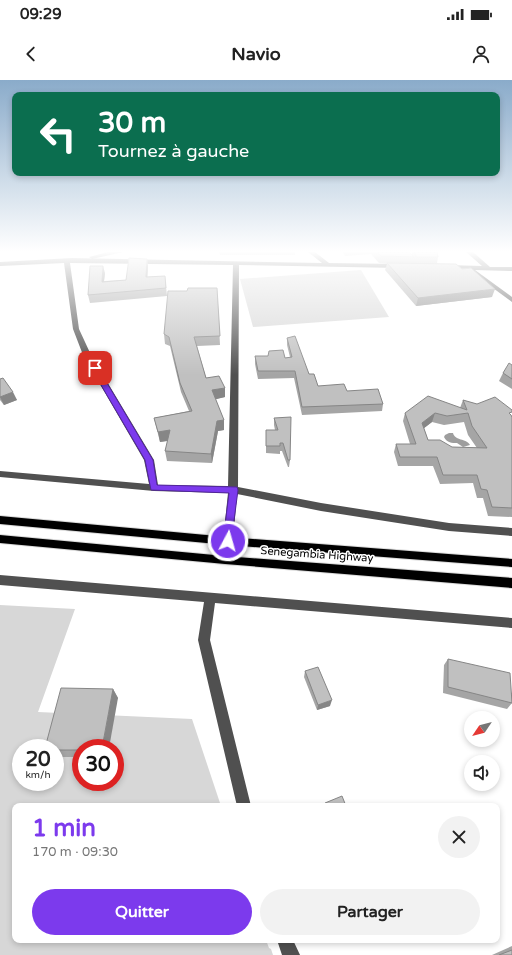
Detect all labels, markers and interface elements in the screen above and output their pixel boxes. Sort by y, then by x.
text: 09:29 [20,5,62,23]
icon: back [20,43,42,65]
text: Navio [231,43,281,65]
icon: person [470,43,492,65]
text: 30 m [98,106,166,140]
icon: left [32,108,84,160]
text: Tournez à gauche [98,140,249,162]
pin [78,351,112,385]
icon: arrive [84,357,106,379]
position arrow [207,520,249,562]
street label: Senegambia Highway [260,544,374,565]
north arrow [464,711,500,747]
map controls [464,711,500,791]
speed limit sign: 30 [72,739,124,791]
text: 20 [25,748,51,772]
button: sound [464,755,500,791]
text: km/h [25,769,51,781]
text: 1 min [32,814,96,843]
button: close [438,816,480,858]
text: 170 m · 09:30 [32,844,118,860]
button: Quitter [32,889,252,935]
button: Partager [260,889,480,935]

